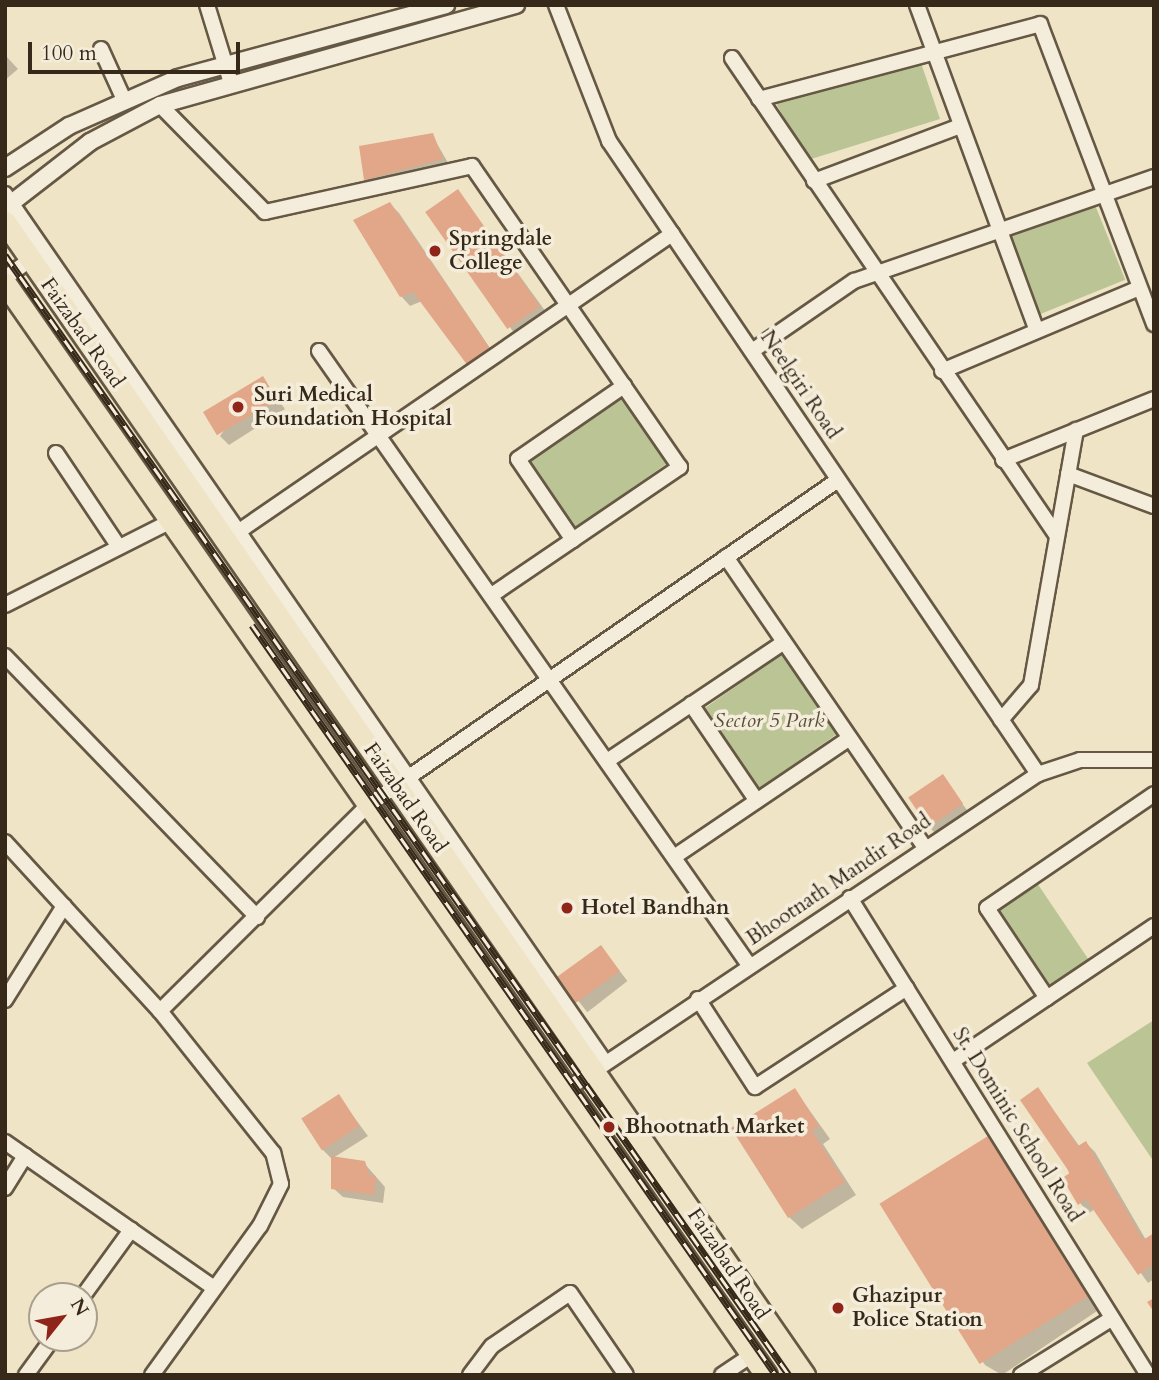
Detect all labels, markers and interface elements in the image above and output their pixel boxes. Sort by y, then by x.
scale bar [32,28,243,72]
text: 100 m [41,39,97,68]
place label: Springdale College [449,226,552,276]
marker: Springdale College [427,243,443,259]
street label: Faizabad Road [35,273,129,393]
street label: Neelgiri Road [755,326,845,444]
place label: Suri Medical Foundation Hospital [254,382,452,432]
marker: Suri Medical Foundation Hospital [228,397,248,417]
park label: Sector 5 Park [714,708,824,734]
street label: Faizabad Road [358,738,452,858]
street label: Bhootnath Mandir Road [742,809,936,951]
place label: Hotel Bandhan [581,895,729,921]
marker: Hotel Bandhan [559,900,575,916]
street label: St. Dominic School Road [947,1023,1087,1227]
place label: Bhootnath Market [625,1114,804,1140]
marker: Bhootnath Market [599,1117,619,1137]
street label: Faizabad Road [682,1204,774,1324]
north arrow [28,1282,98,1352]
place label: Ghazipur Police Station [852,1283,983,1333]
text: N [64,1293,95,1321]
marker: Ghazipur Police Station [830,1300,846,1316]

